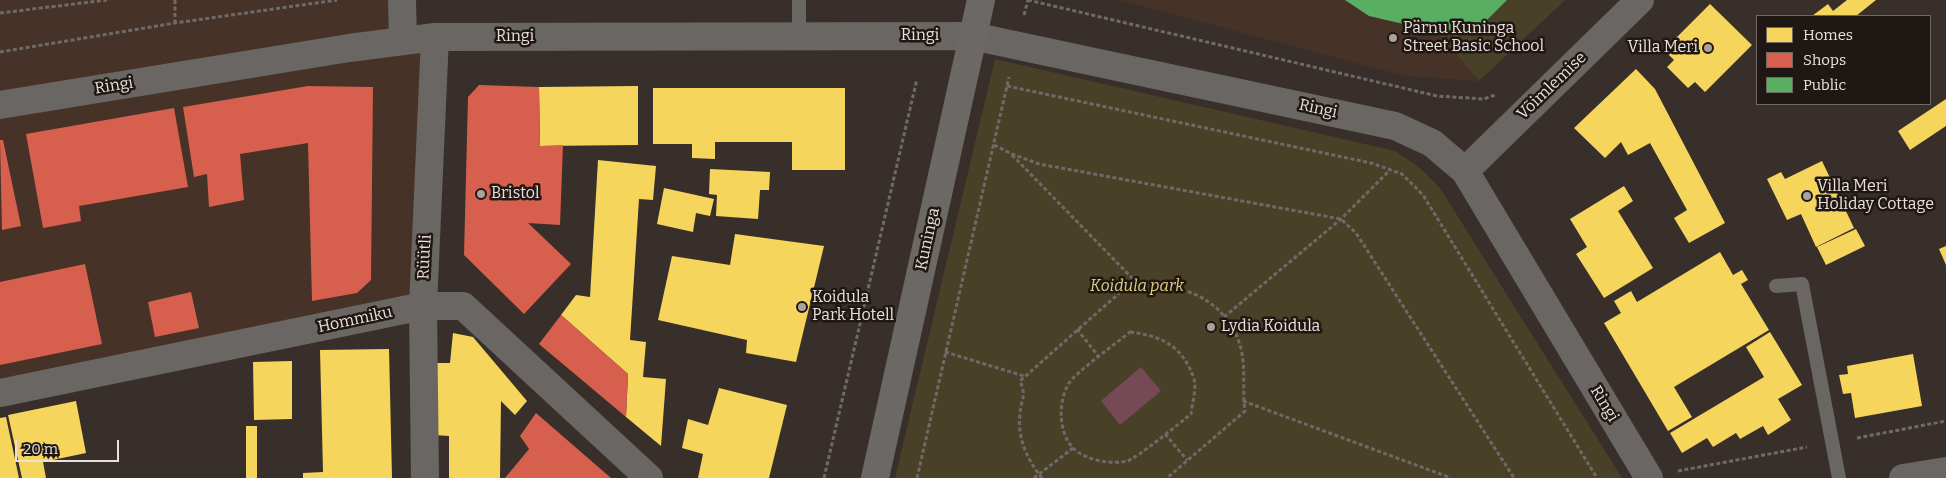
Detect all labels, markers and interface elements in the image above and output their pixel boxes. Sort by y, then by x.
legend [1756,15,1931,105]
place label: Pärnu Kuninga Street Basic School [1403,19,1544,57]
street label: Ringi [901,26,939,46]
text: Homes [1803,26,1853,44]
street label: Ringi [496,27,534,47]
marker: Pärnu Kuninga Street Basic School [1387,32,1399,44]
place label: Villa Meri [1628,38,1698,58]
marker: Villa Meri [1702,42,1714,54]
street label: Võimlemise [1513,48,1591,124]
text: Shops [1803,51,1846,69]
street label: Ringi [93,73,135,99]
text: Public [1803,76,1846,94]
street label: Ringi [1297,96,1339,122]
place label: Villa Meri Holiday Cottage [1817,177,1934,215]
place label: Bristol [491,184,540,204]
marker: Bristol [475,188,487,200]
marker: Villa Meri Holiday Cottage [1801,190,1813,202]
street label: Kuninga [912,206,944,272]
street label: Rüütli [414,234,436,280]
park label: Koidula park [1090,277,1184,297]
place label: Koidula Park Hotell [812,288,894,326]
marker: Koidula Park Hotell [796,301,808,313]
street label: Hommiku [316,303,394,337]
place label: Lydia Koidula [1221,317,1320,337]
marker: Lydia Koidula [1205,321,1217,333]
street label: Ringi [1586,382,1622,426]
scale bar [18,430,121,462]
text: 20 m [23,440,58,458]

